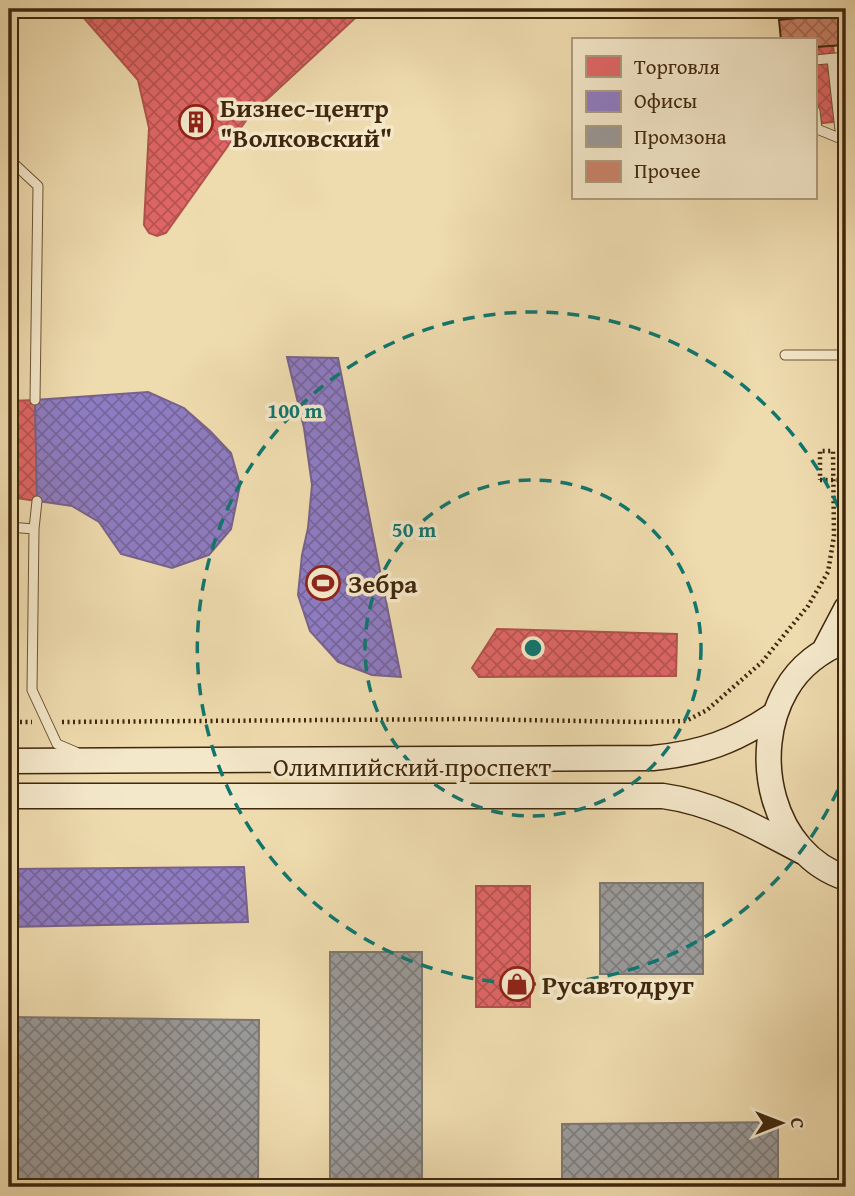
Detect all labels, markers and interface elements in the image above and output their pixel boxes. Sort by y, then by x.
legend [572,38,816,200]
text: Торговля [634,51,720,82]
text: Офисы [634,85,698,116]
place label: Бизнес-центр "Волковский" [220,88,392,157]
building icon: Бизнес-центр "Волковский" [177,103,215,141]
text: Промзона [634,121,727,152]
text: Прочее [634,155,701,186]
text: 100 m [267,395,323,426]
text: 50 m [392,514,436,545]
sports icon: Зебра [304,564,342,602]
place label: Зебра [348,564,418,603]
centre of rings [521,636,545,660]
street label: Олимпийский проспект [273,747,551,786]
shop icon: Русавтодруг [498,965,536,1003]
place label: Русавтодруг [542,965,694,1004]
north arrow [746,1088,816,1158]
text: С [784,1118,812,1129]

